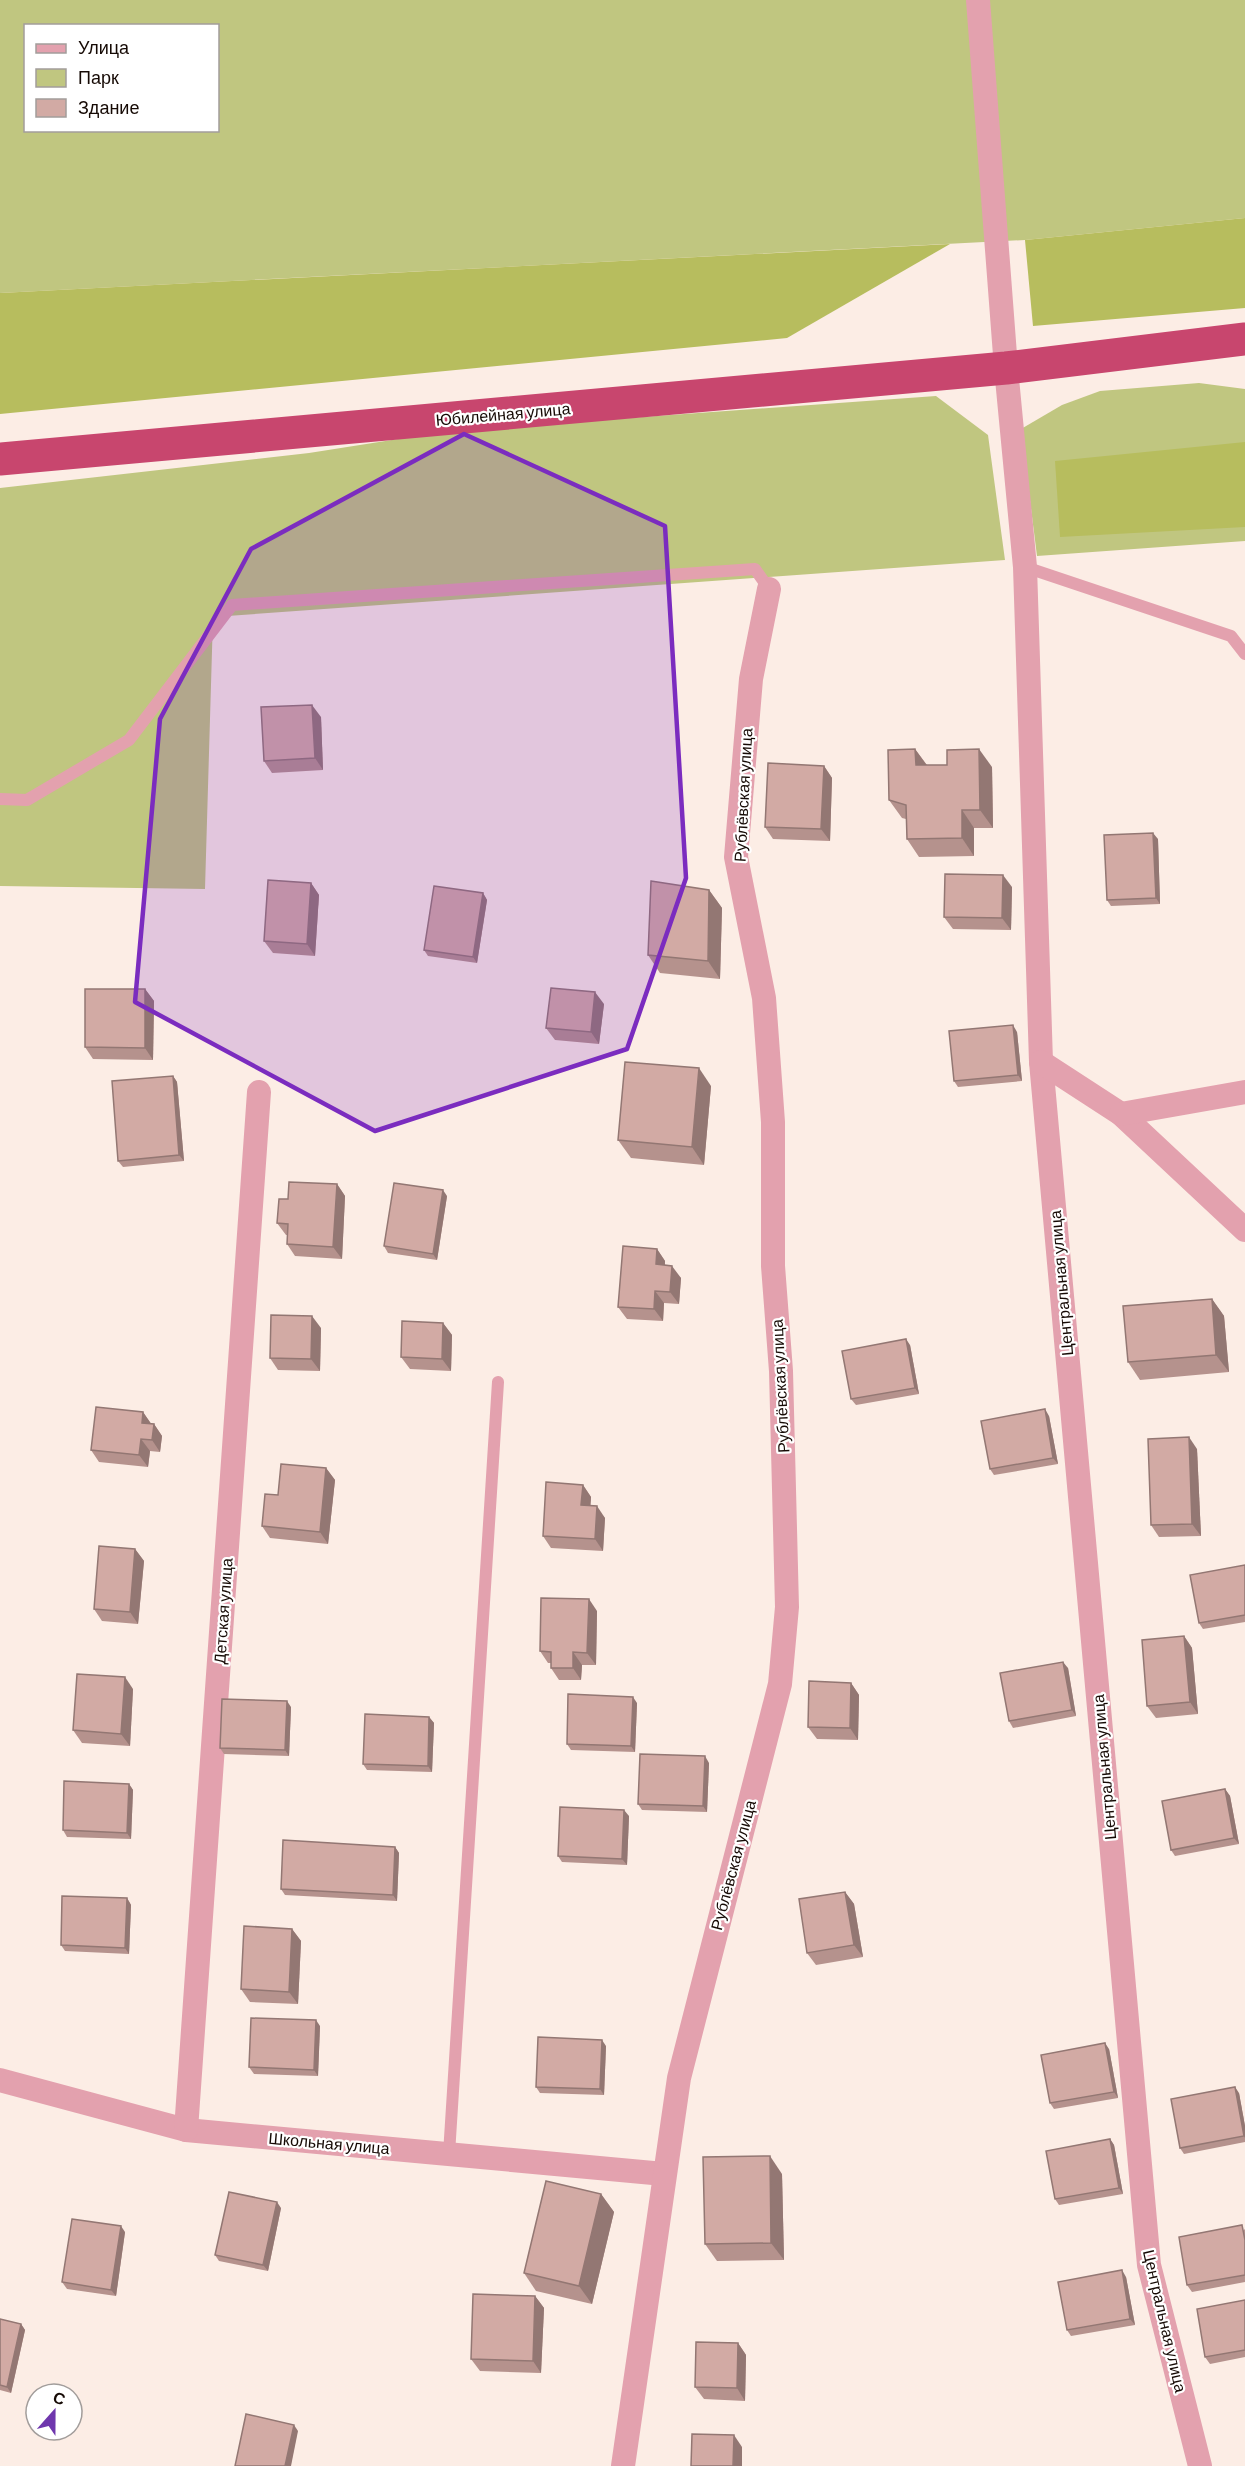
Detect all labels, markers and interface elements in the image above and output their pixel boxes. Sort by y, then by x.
legend [24,24,219,132]
text: Улица [78,36,130,58]
text: Парк [78,66,119,88]
text: Здание [78,96,139,118]
street label: Юбилейная улица [435,398,571,429]
street label: Рублёвская улица [730,727,755,862]
street label: Центральная улица [1045,1209,1076,1357]
street label: Рублёвская улица [767,1319,792,1453]
street label: Детская улица [209,1557,236,1665]
street label: Центральная улица [1088,1693,1119,1841]
street label: Рублёвская улица [706,1798,759,1932]
street label: Школьная улица [268,2128,391,2157]
street label: Центральная улица [1140,2248,1191,2394]
north arrow [24,2382,84,2442]
text: С [51,2387,69,2409]

